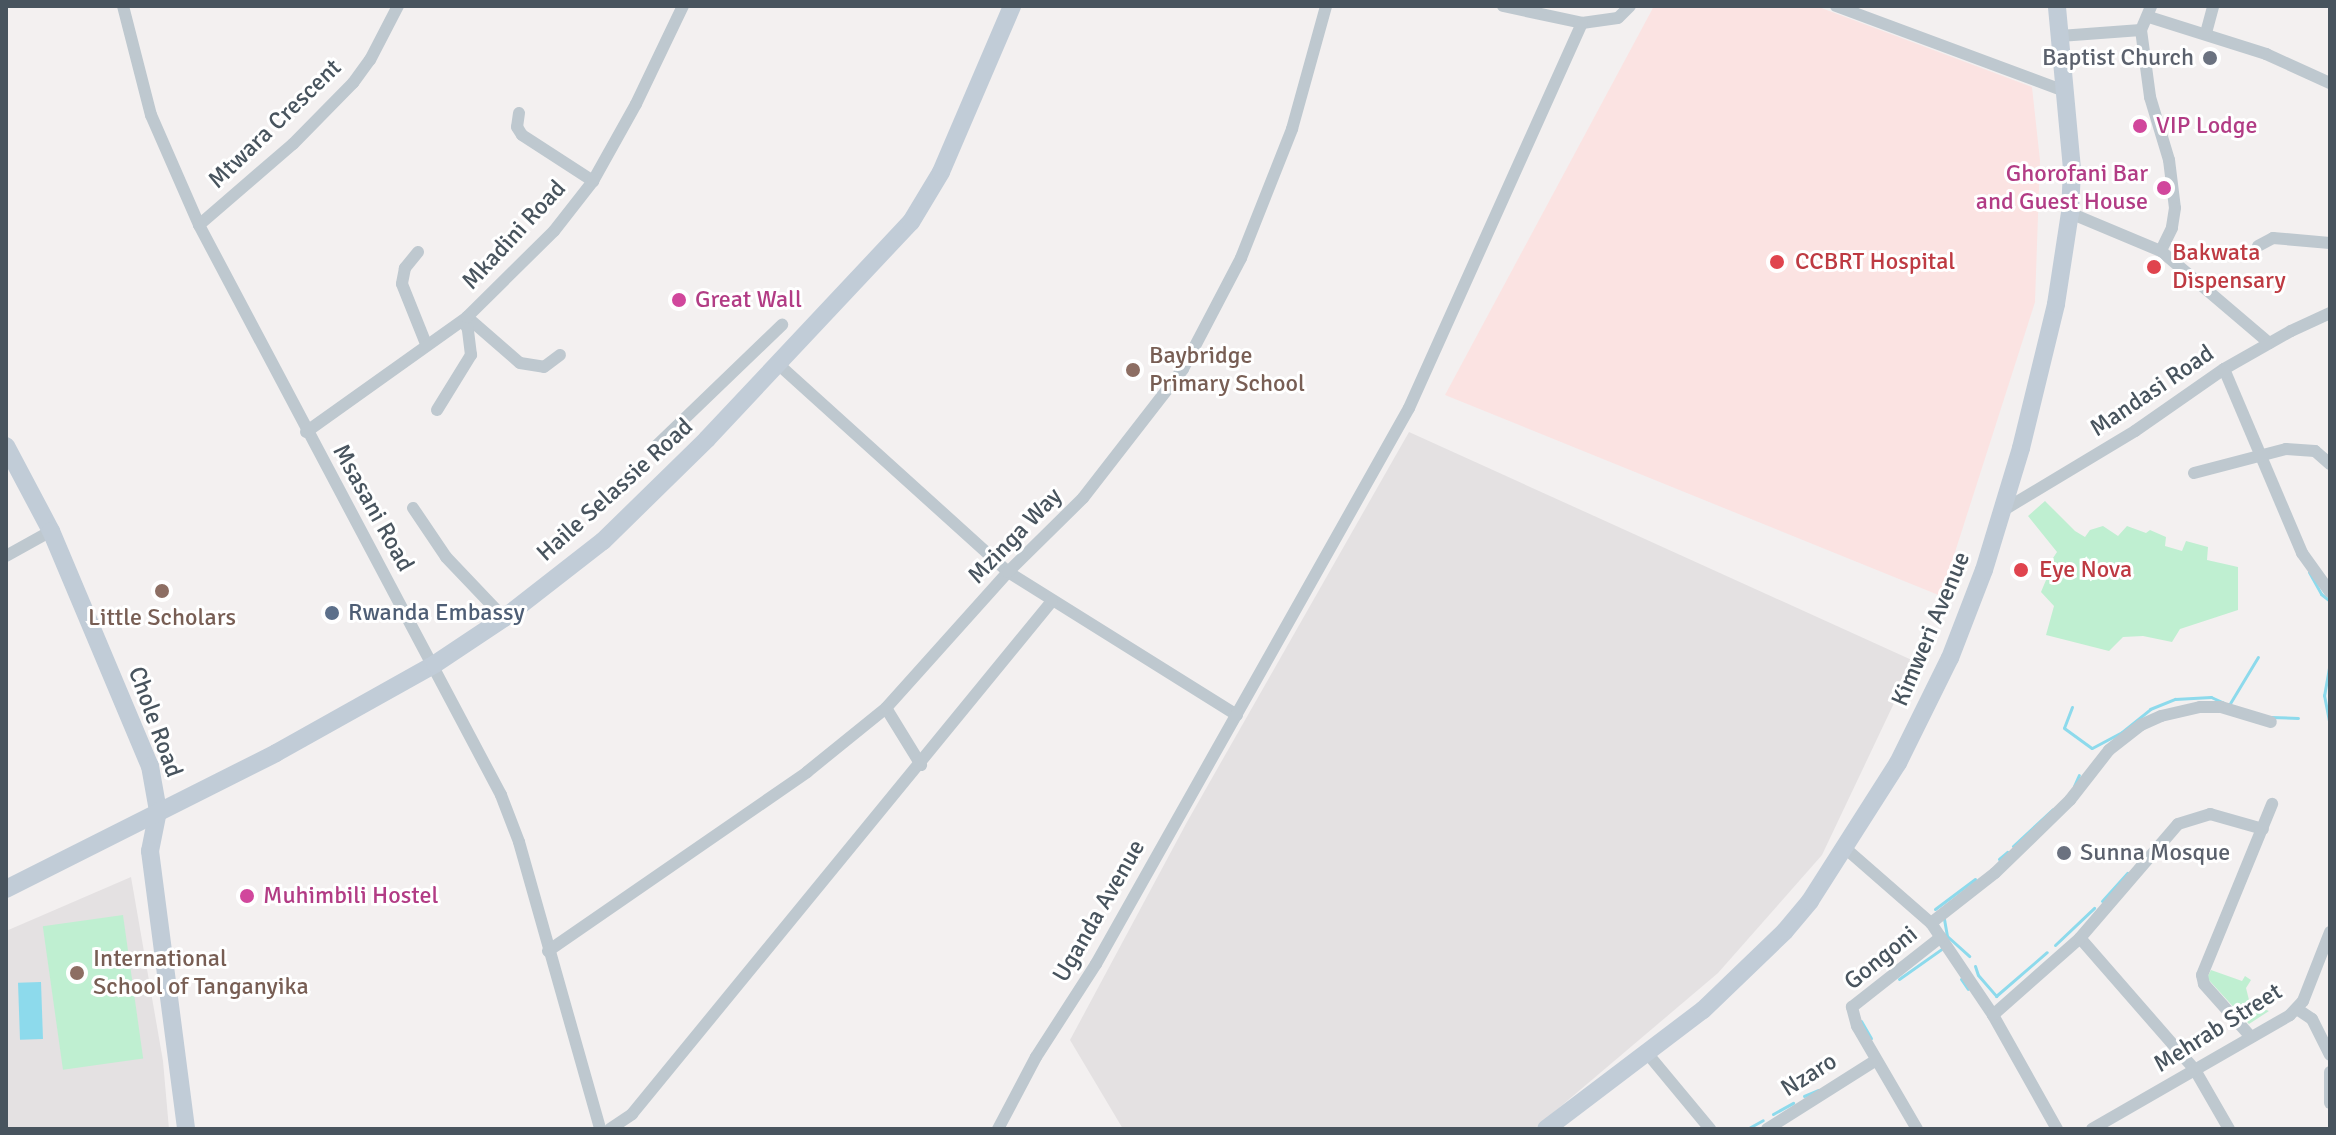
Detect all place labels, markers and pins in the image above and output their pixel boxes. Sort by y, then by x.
place label: Baptist Church [2042,44,2194,72]
marker: Baptist Church [2201,49,2219,67]
place label: VIP Lodge [2156,112,2258,140]
marker: VIP Lodge [2131,117,2149,135]
place label: Ghorofani Bar and Guest House [1976,160,2148,216]
marker: Ghorofani Bar and Guest House [2155,179,2173,197]
place label: Bakwata Dispensary [2172,239,2286,295]
place label: CCBRT Hospital [1795,248,1955,276]
marker: CCBRT Hospital [1766,251,1788,273]
marker: Bakwata Dispensary [2143,256,2165,278]
place label: Great Wall [695,286,802,314]
marker: Great Wall [670,291,688,309]
place label: Baybridge Primary School [1149,342,1305,398]
marker: Baybridge Primary School [1124,361,1142,379]
place label: Eye Nova [2039,556,2132,584]
marker: Eye Nova [2010,559,2032,581]
marker: Little Scholars [153,582,171,600]
place label: Rwanda Embassy [348,599,525,627]
place label: Little Scholars [88,604,236,632]
marker: Rwanda Embassy [323,604,341,622]
place label: Sunna Mosque [2080,839,2230,867]
marker: Sunna Mosque [2055,844,2073,862]
place label: Muhimbili Hostel [263,882,438,910]
marker: Muhimbili Hostel [238,887,256,905]
place label: International School of Tanganyika [93,945,309,1001]
marker: International School of Tanganyika [68,964,86,982]

